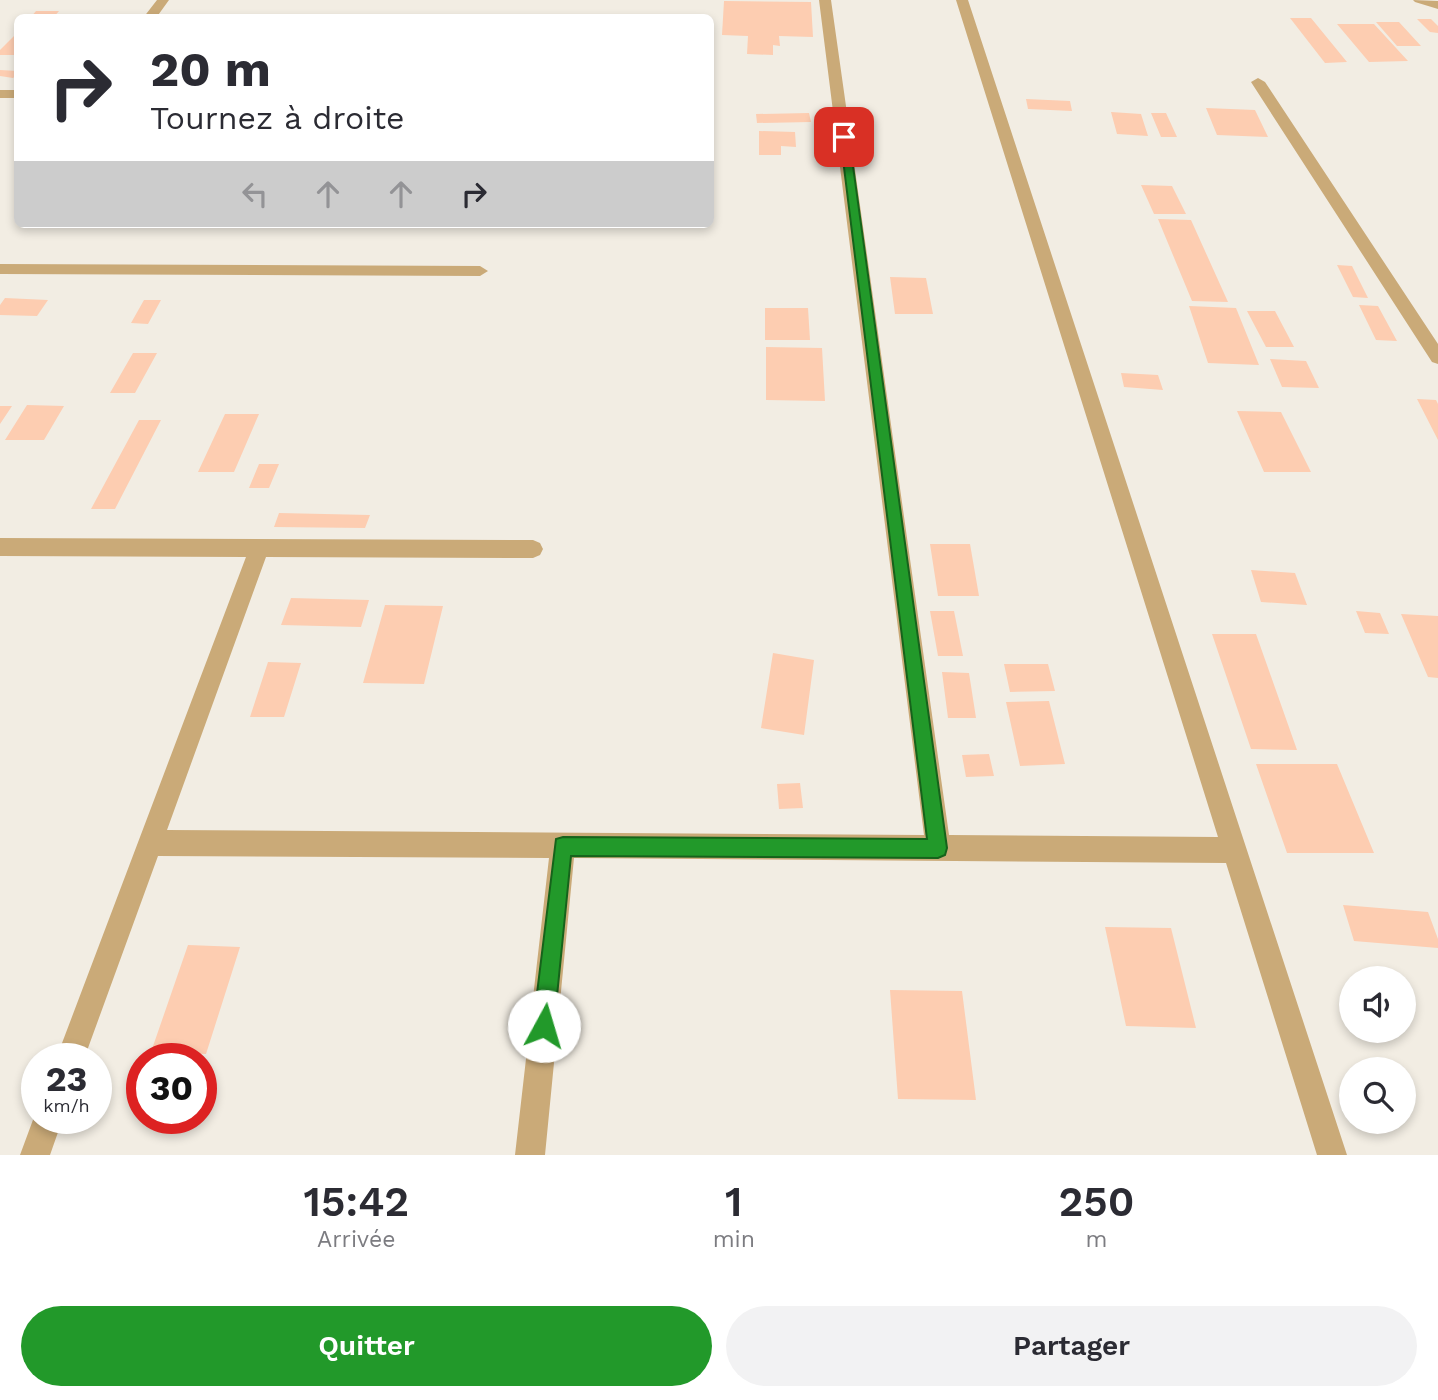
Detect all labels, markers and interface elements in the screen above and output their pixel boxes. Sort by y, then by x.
text: 20 m [150,40,271,98]
icon: right [35,42,126,133]
text: Tournez à droite [150,99,405,137]
pin [814,107,874,167]
icon: arrive [825,118,863,156]
icon: left [236,175,274,213]
icon: ahead [309,175,347,213]
icon: ahead [382,175,420,213]
icon: right [455,175,493,213]
map controls [1339,966,1416,1134]
button: sound [1339,966,1416,1043]
position arrow [507,989,581,1063]
speed limit sign: 30 [126,1043,217,1134]
button: search [1339,1057,1416,1134]
text: 23 [46,1058,87,1100]
text: km/h [43,1095,90,1116]
text: 15:42 [304,1177,409,1226]
text: 1 [725,1177,743,1226]
text: 250 [1058,1177,1134,1226]
text: Arrivée [317,1226,396,1253]
text: min [713,1226,755,1253]
text: m [1086,1226,1107,1253]
button: Quitter [21,1306,712,1386]
button: Partager [726,1306,1417,1386]

